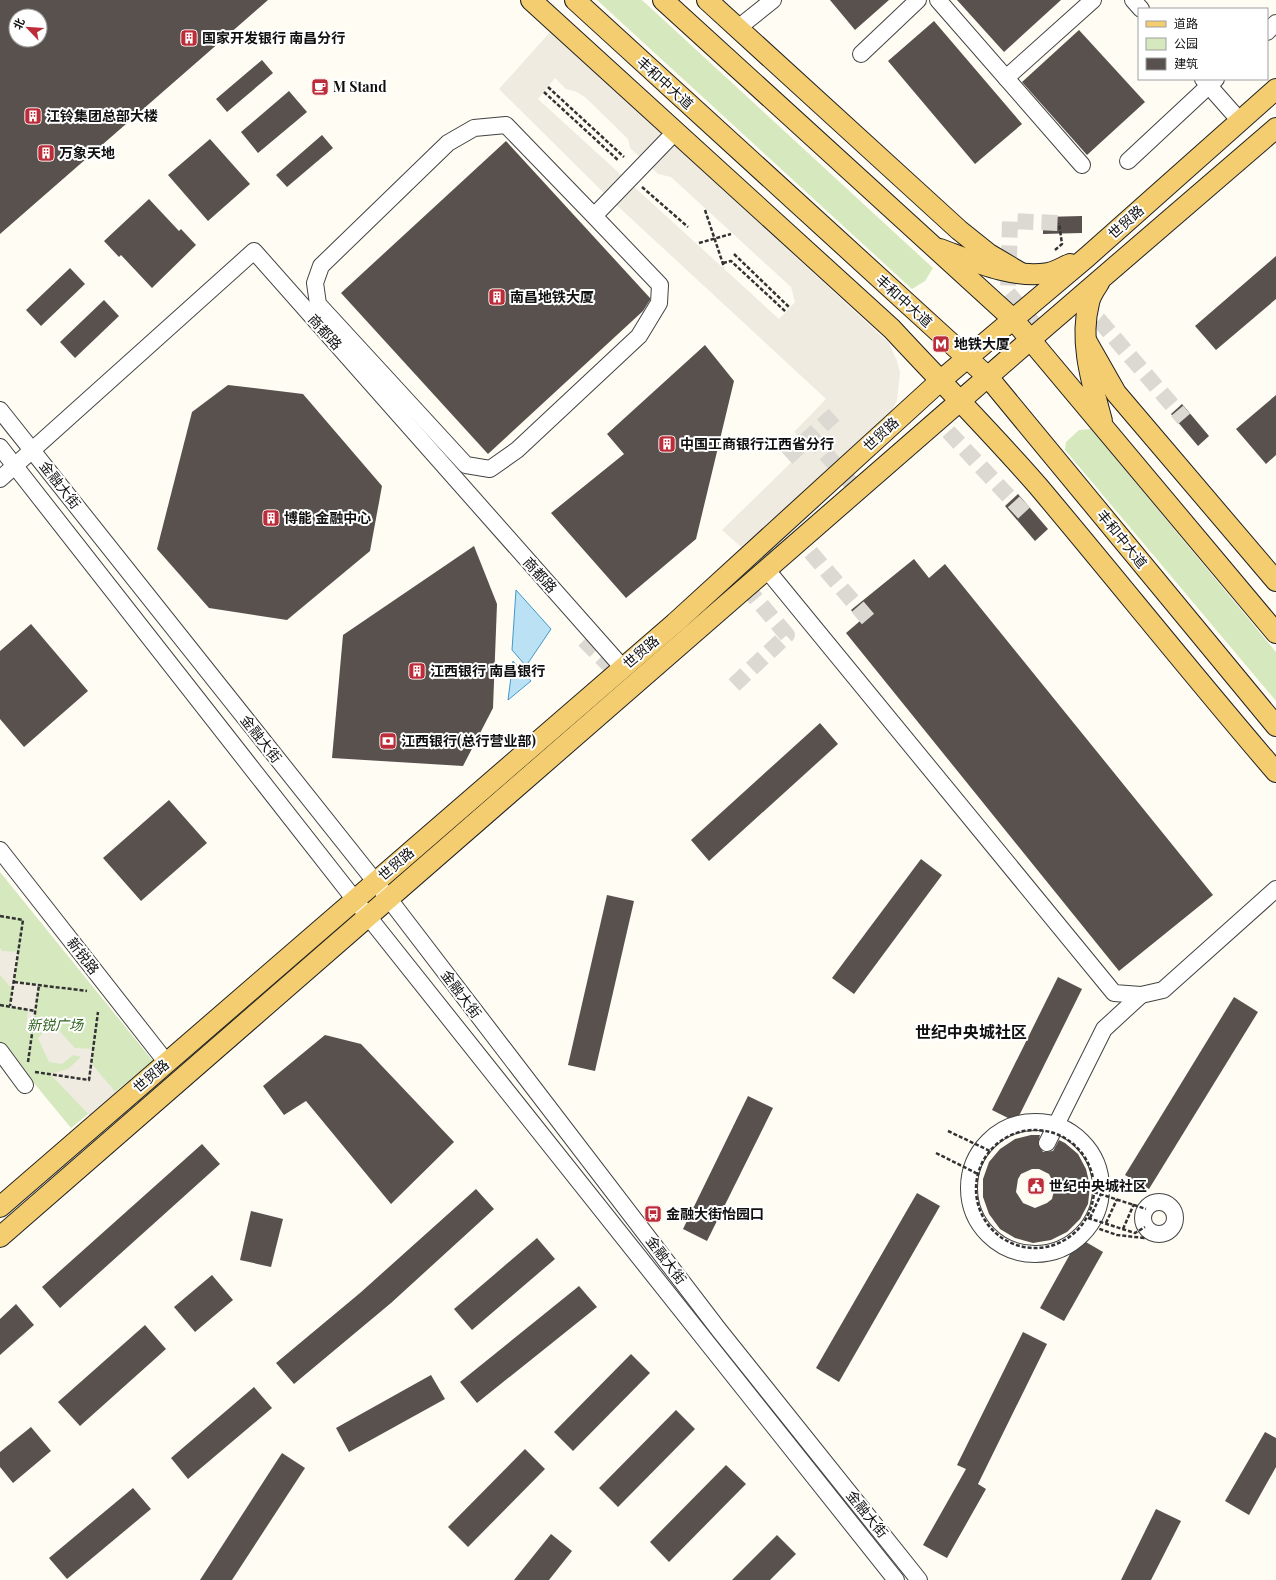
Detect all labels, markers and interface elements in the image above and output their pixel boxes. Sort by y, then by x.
north arrow [8,8,48,48]
legend [1138,8,1268,80]
text: 北 [9,15,28,32]
text: 道路 [1174,15,1198,31]
building icon: 国家开发银行 南昌分行 [179,28,199,48]
place label: 国家开发银行 南昌分行 [202,28,345,47]
text: 公园 [1174,35,1198,51]
street label: 丰和中大道 [633,52,698,113]
text: 建筑 [1174,55,1198,71]
cafe icon: M Stand [310,77,330,97]
place label: M Stand [333,77,387,96]
building icon: 江铃集团总部大楼 [23,106,43,126]
place label: 江铃集团总部大楼 [46,106,158,125]
building icon: 万象天地 [36,143,56,163]
place label: 万象天地 [59,143,115,162]
street label: 世贸路 [1104,201,1148,243]
street label: 丰和中大道 [872,270,937,331]
building icon: 南昌地铁大厦 [487,287,507,307]
place label: 南昌地铁大厦 [510,287,594,306]
street label: 商都路 [304,310,346,354]
metro station icon: 地铁大厦 [931,334,951,354]
place label: 地铁大厦 [954,334,1010,353]
street label: 世贸路 [859,412,902,455]
building icon: 中国工商银行江西省分行 [657,434,677,454]
place label: 中国工商银行江西省分行 [680,434,834,453]
street label: 金融大街 [36,457,85,513]
street label: 丰和中大道 [1093,506,1152,572]
building icon: 博能 金融中心 [261,508,281,528]
place label: 博能 金融中心 [284,508,371,527]
street label: 商都路 [519,553,561,597]
street label: 世贸路 [619,631,663,673]
building icon: 江西银行 南昌银行 [407,661,427,681]
place label: 江西银行 南昌银行 [430,661,545,680]
street label: 金融大街 [237,711,286,767]
bank icon: 江西银行(总行营业部) [378,731,398,751]
place label: 江西银行(总行营业部) [401,731,536,750]
street label: 世贸路 [374,843,418,885]
street label: 新锐路 [63,933,104,978]
street label: 金融大街 [437,966,486,1022]
park label: 新锐广场 [27,1015,84,1034]
district label: 世纪中央城社区 [915,1021,1027,1042]
street label: 世贸路 [129,1055,173,1097]
public building icon: 世纪中央城社区 [1026,1176,1046,1196]
place label: 世纪中央城社区 [1049,1176,1147,1195]
bus stop icon: 金融大街怡园口 [643,1204,663,1224]
place label: 金融大街怡园口 [666,1204,764,1223]
street label: 金融大街 [642,1232,691,1288]
street label: 金融大街 [842,1486,892,1541]

